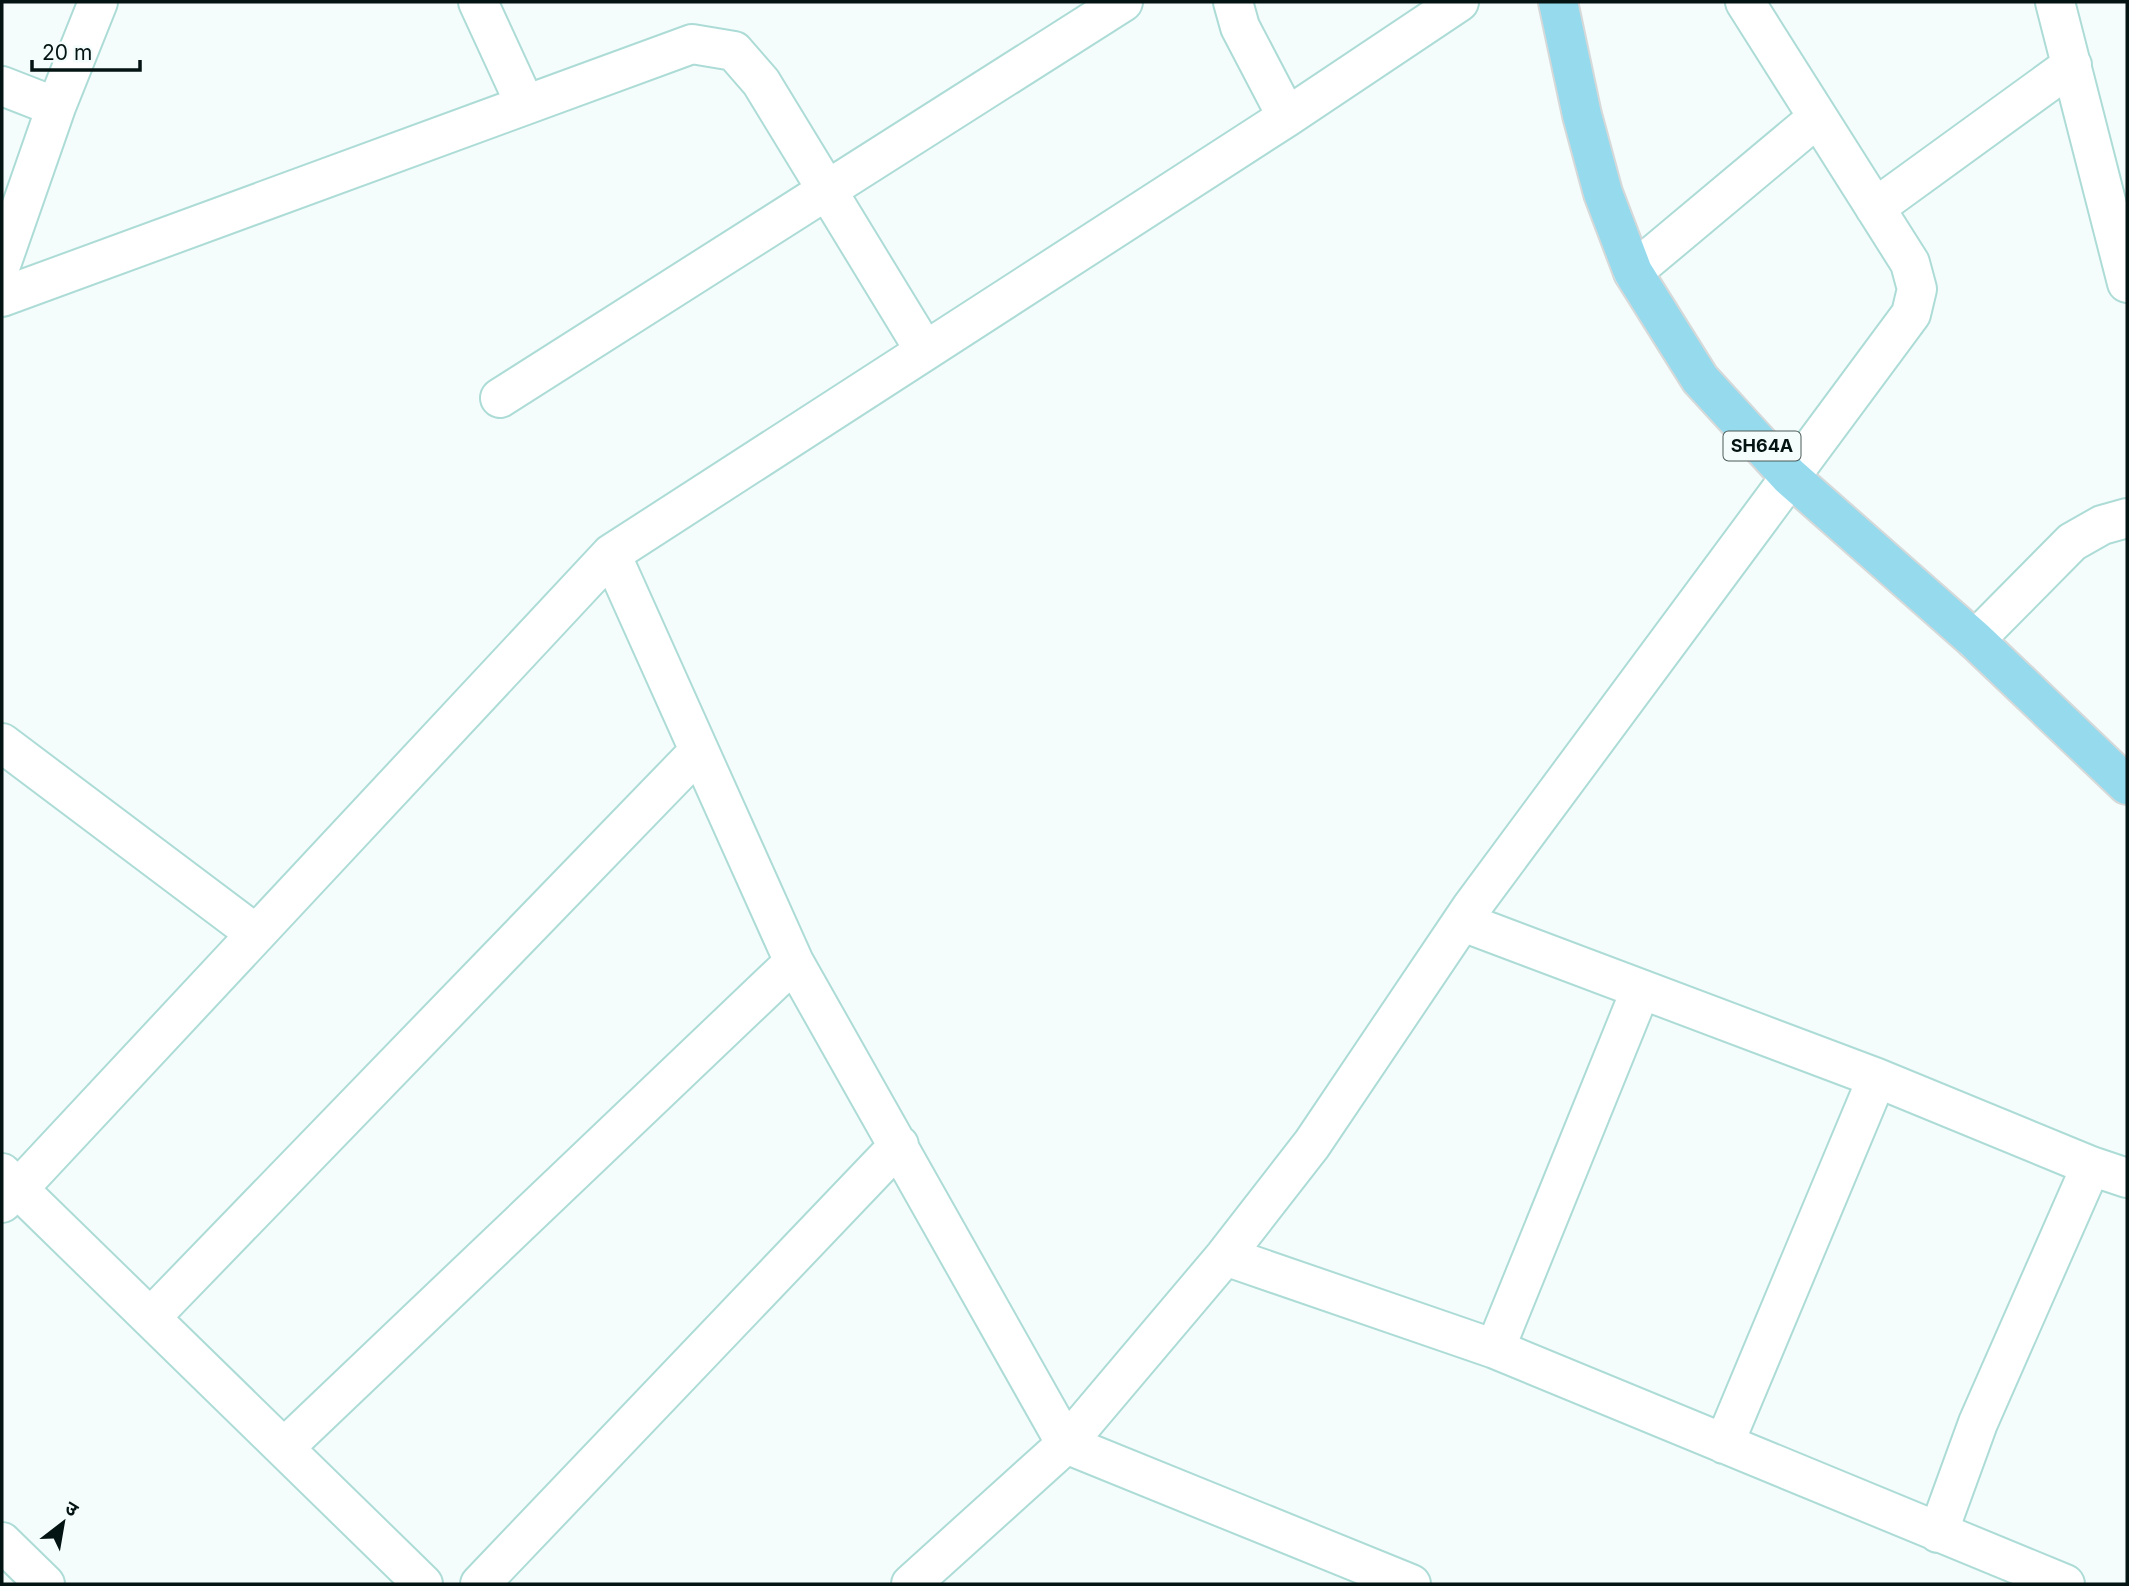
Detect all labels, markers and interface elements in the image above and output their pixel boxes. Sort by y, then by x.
scale bar [32,28,140,72]
text: 20 m [42,40,92,65]
road number: SH64A [1724,432,1800,461]
north arrow [28,1488,98,1558]
text: उ [61,1496,83,1522]

